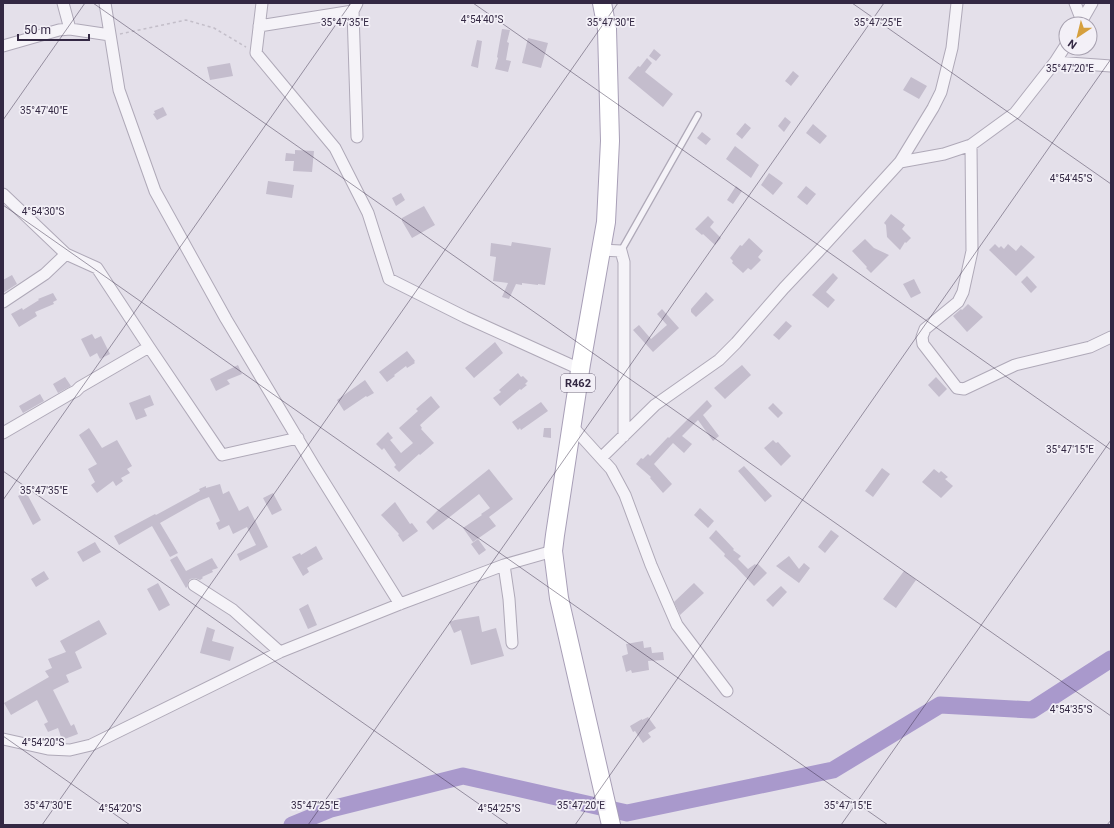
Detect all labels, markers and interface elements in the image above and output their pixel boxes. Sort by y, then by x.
text: 4°54'40"S [461,14,503,25]
scale bar [18,16,89,42]
north arrow [1058,16,1098,56]
text: 35°47'35"E [321,17,369,28]
text: 35°47'30"E [587,17,635,28]
text: 35°47'25"E [854,17,902,28]
text: 50 m [24,23,51,37]
text: N [1065,36,1079,51]
text: 35°47'20"E [1046,63,1094,74]
text: 35°47'40"E [20,105,68,116]
text: 4°54'45"S [1050,173,1092,184]
text: 4°54'30"S [22,206,64,217]
road number: R462 [561,374,595,392]
text: 35°47'15"E [1046,444,1094,455]
text: 35°47'35"E [20,485,68,496]
text: 4°54'35"S [1050,704,1092,715]
text: 4°54'20"S [22,737,64,748]
text: 35°47'30"E [24,800,72,811]
text: 35°47'25"E [291,800,339,811]
text: 35°47'20"E [557,800,605,811]
text: 35°47'15"E [824,800,872,811]
text: 4°54'20"S [99,803,141,814]
text: 4°54'25"S [478,803,520,814]

